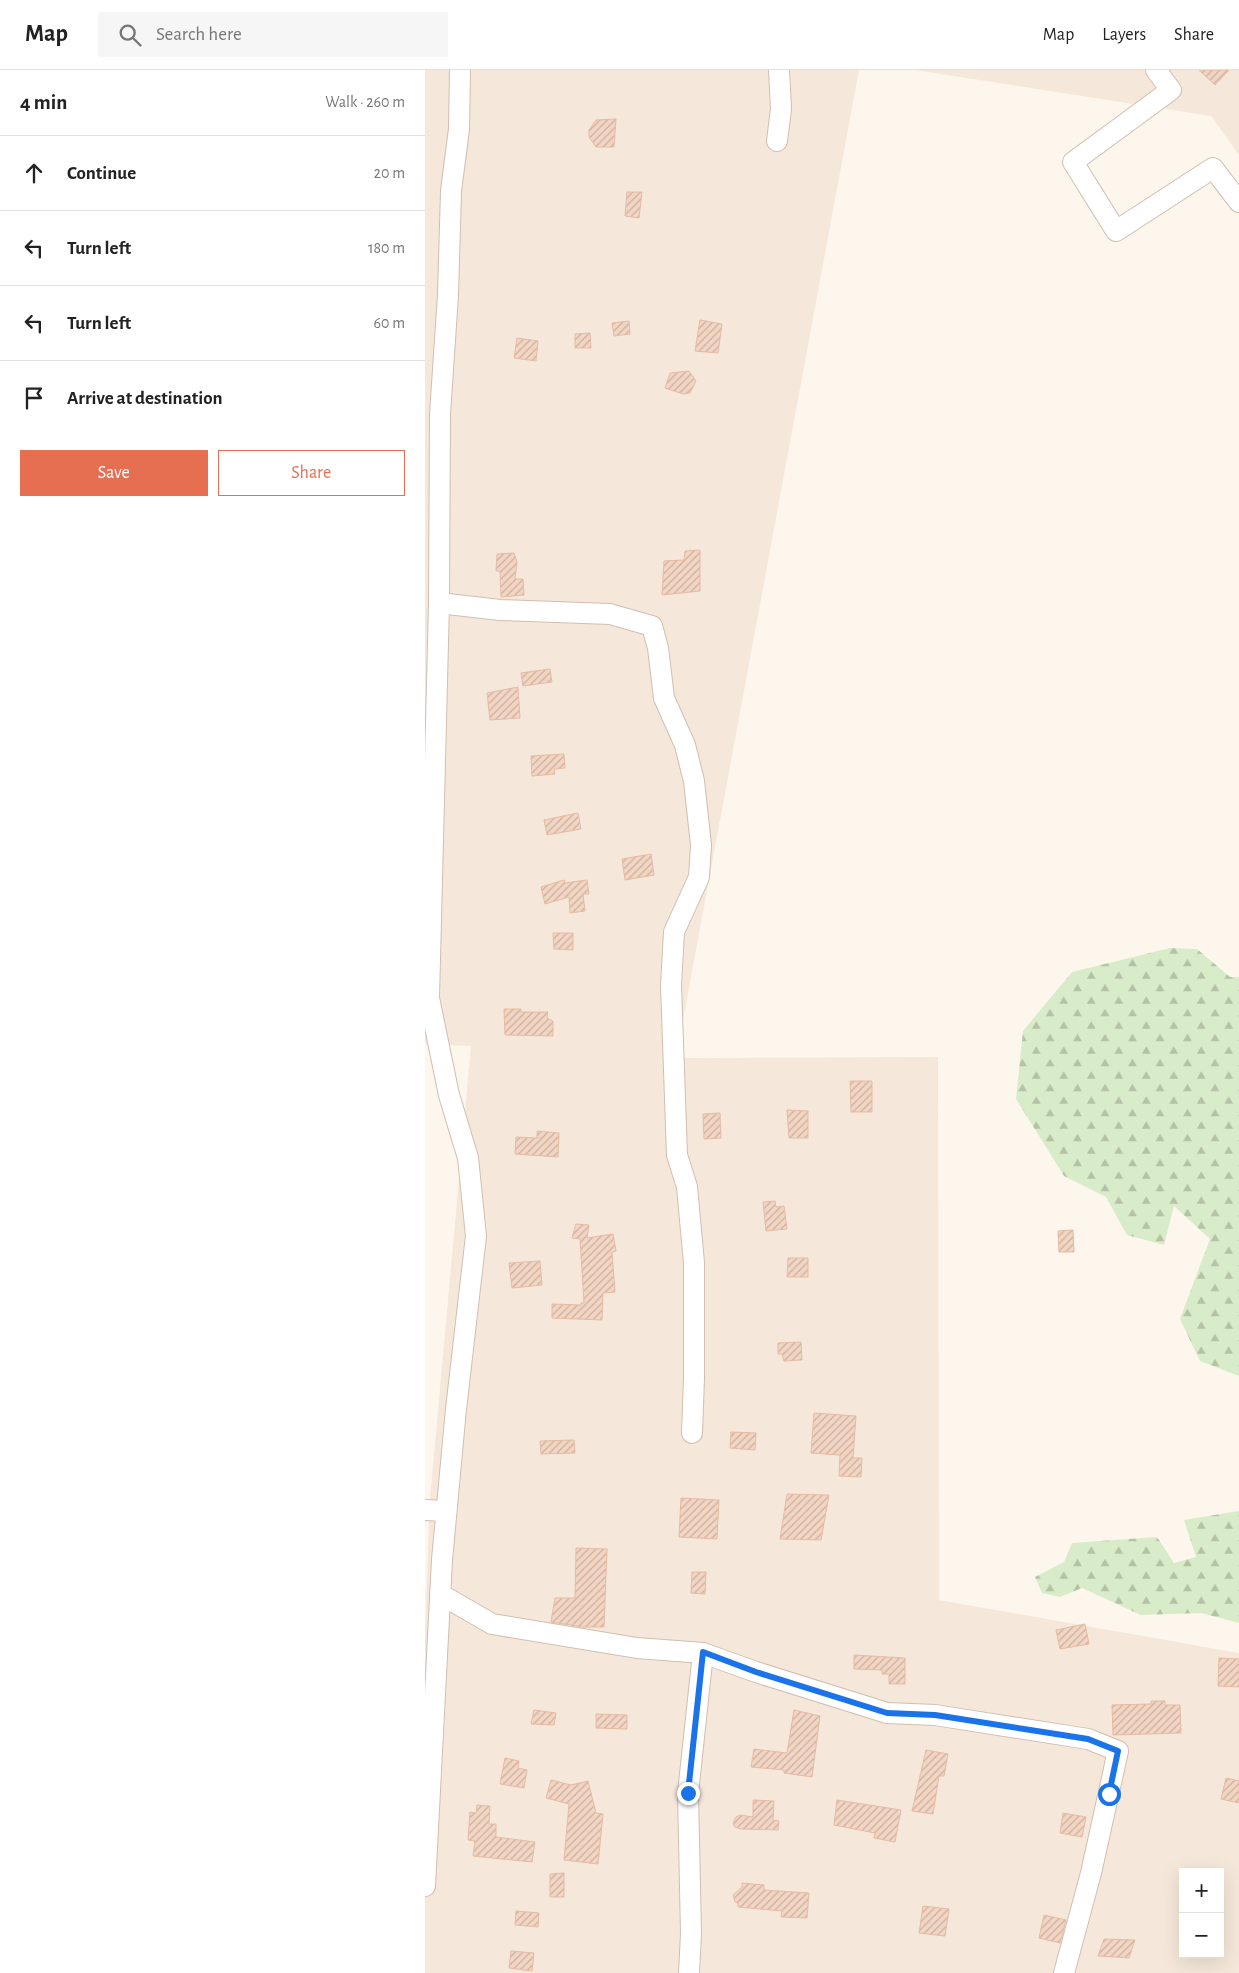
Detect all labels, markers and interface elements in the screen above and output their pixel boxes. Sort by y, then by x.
search box [98,12,448,57]
icon: search [116,21,144,49]
text: Map [25,22,68,46]
text: Search here [156,25,242,44]
text: Map [1043,26,1074,44]
text: Layers [1102,26,1146,44]
text: Share [1174,26,1214,44]
text: 4 min [20,92,67,113]
text: Walk · 260 m [325,94,405,110]
icon: ahead [20,159,48,187]
text: Continue [67,164,136,183]
text: 20 m [374,165,405,181]
icon: left [20,234,48,262]
text: Turn left [67,239,131,258]
text: 180 m [368,240,405,256]
icon: left [20,309,48,337]
text: Turn left [67,314,131,333]
text: 60 m [374,315,405,331]
icon: arrive [20,384,48,412]
text: Arrive at destination [67,389,223,408]
button: Save [20,450,208,496]
button: Share [218,450,405,496]
route end [677,1782,700,1805]
route start [1098,1783,1121,1806]
map controls [1179,1868,1224,1958]
button: + [1179,1868,1224,1913]
button: − [1179,1913,1224,1958]

